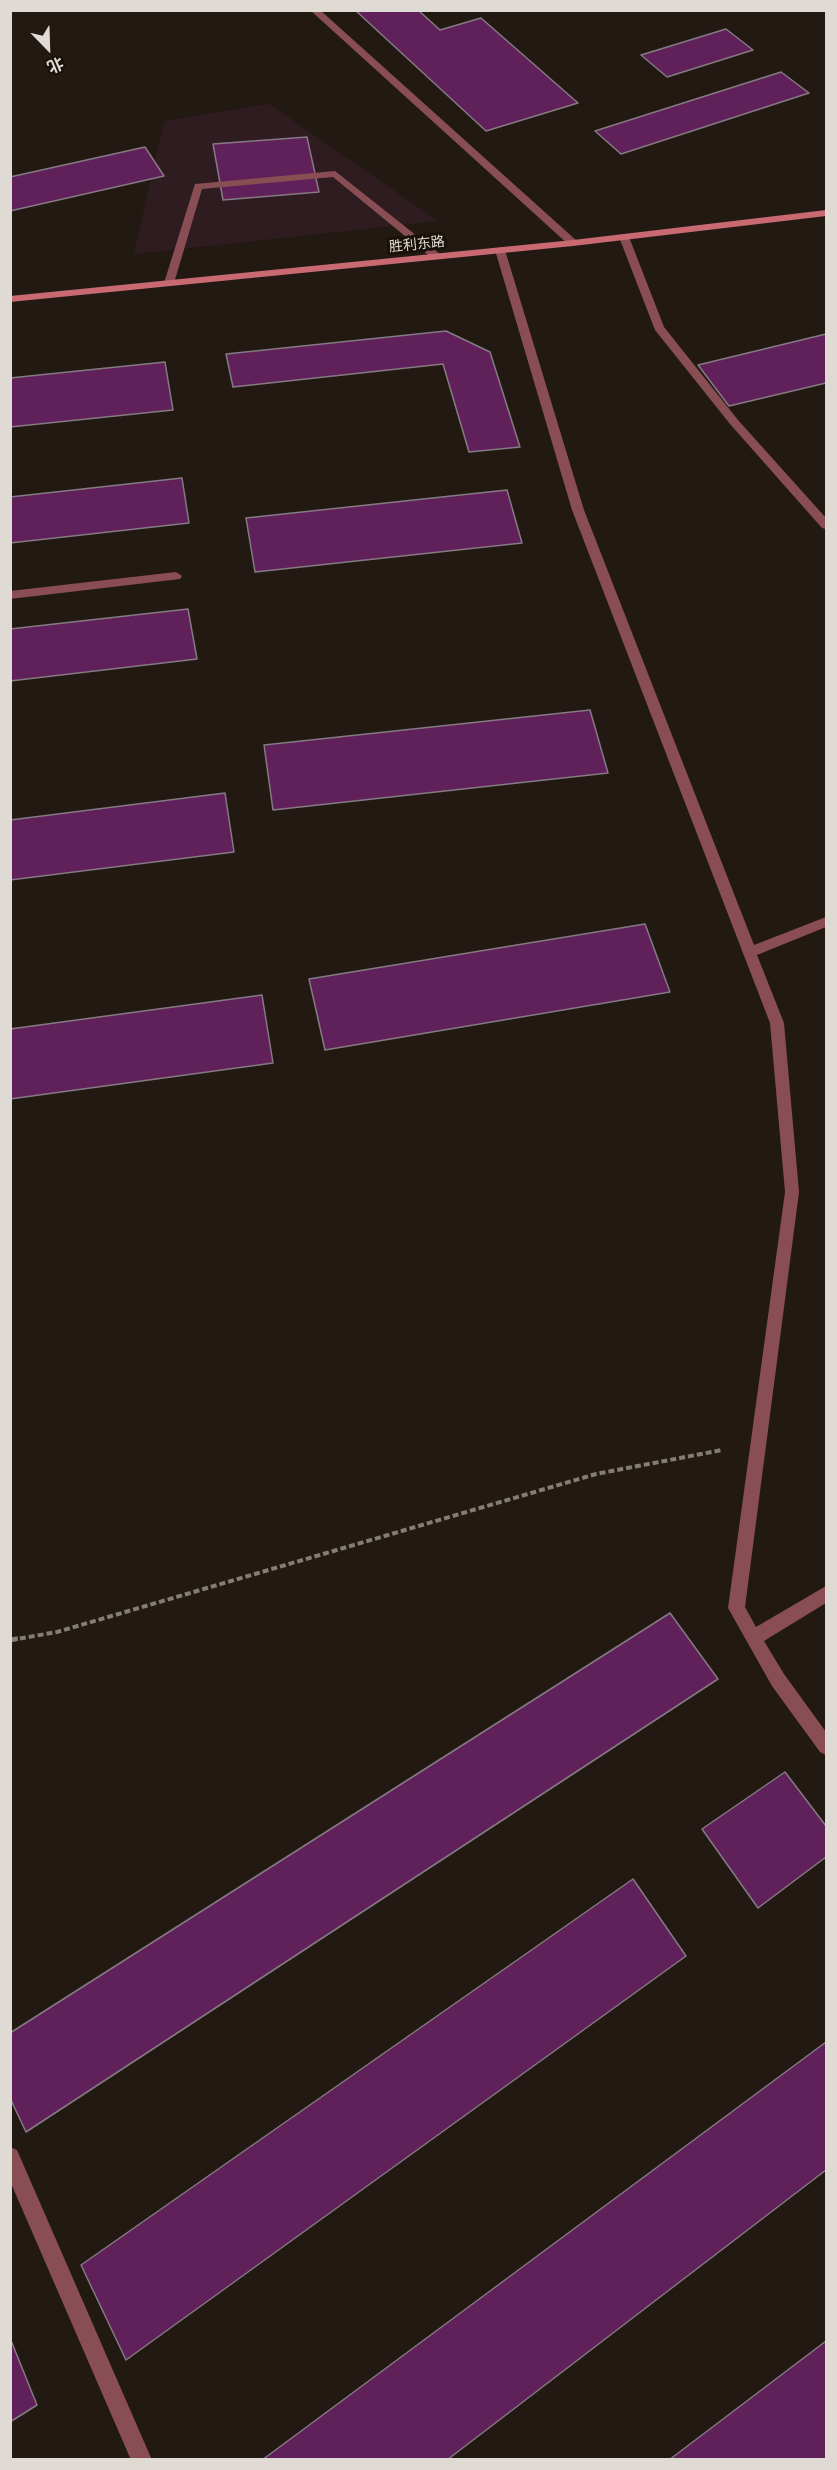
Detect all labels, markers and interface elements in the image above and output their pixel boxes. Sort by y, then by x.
north arrow [18,18,78,78]
text: 北 [44,52,66,77]
street label: 胜利东路 [388,234,446,256]

